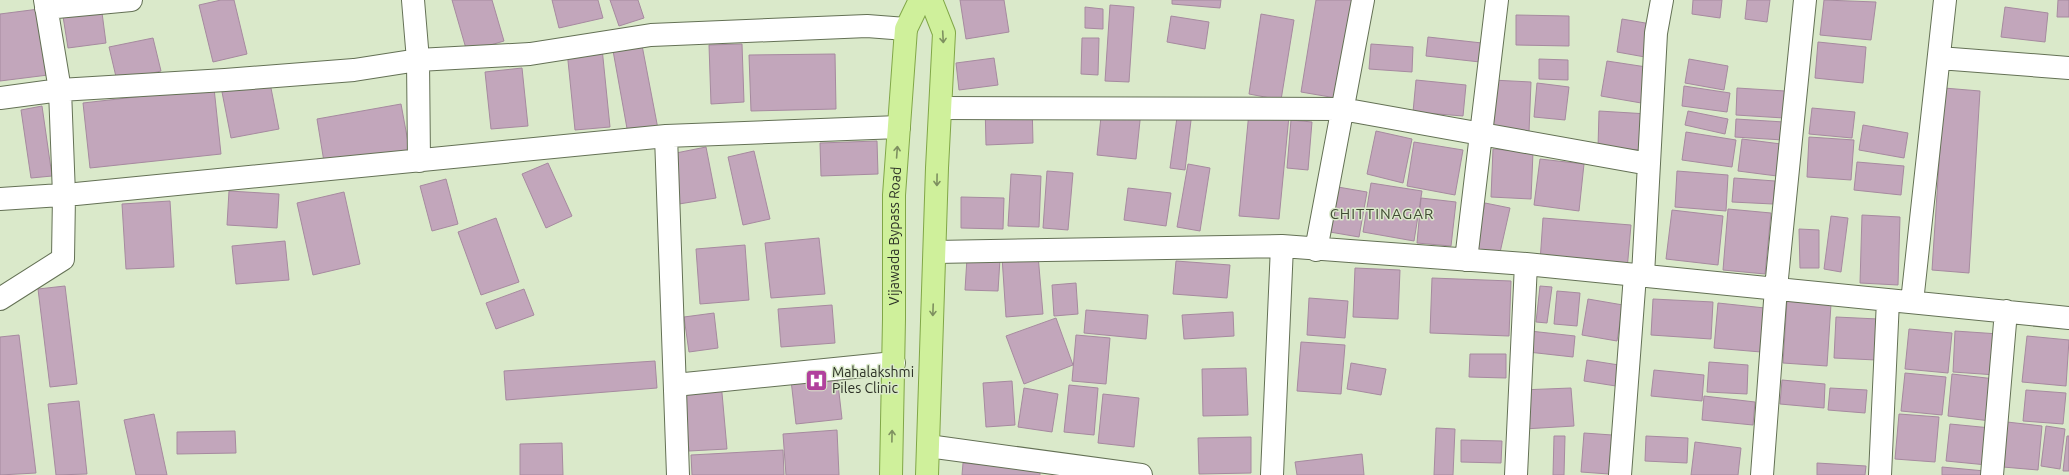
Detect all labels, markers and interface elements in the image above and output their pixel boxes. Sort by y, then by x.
one-way arrow [940,30,947,43]
one-way arrow [894,146,901,159]
street label: Vijawada Bypass Road [886,166,904,305]
one-way arrow [933,173,941,186]
district label: CHITTINAGAR [1330,205,1434,222]
one-way arrow [929,303,937,316]
place label: Mahalakshmi Piles Clinic [832,364,914,396]
hospital icon: Mahalakshmi Piles Clinic [803,367,829,393]
one-way arrow [888,430,896,443]

